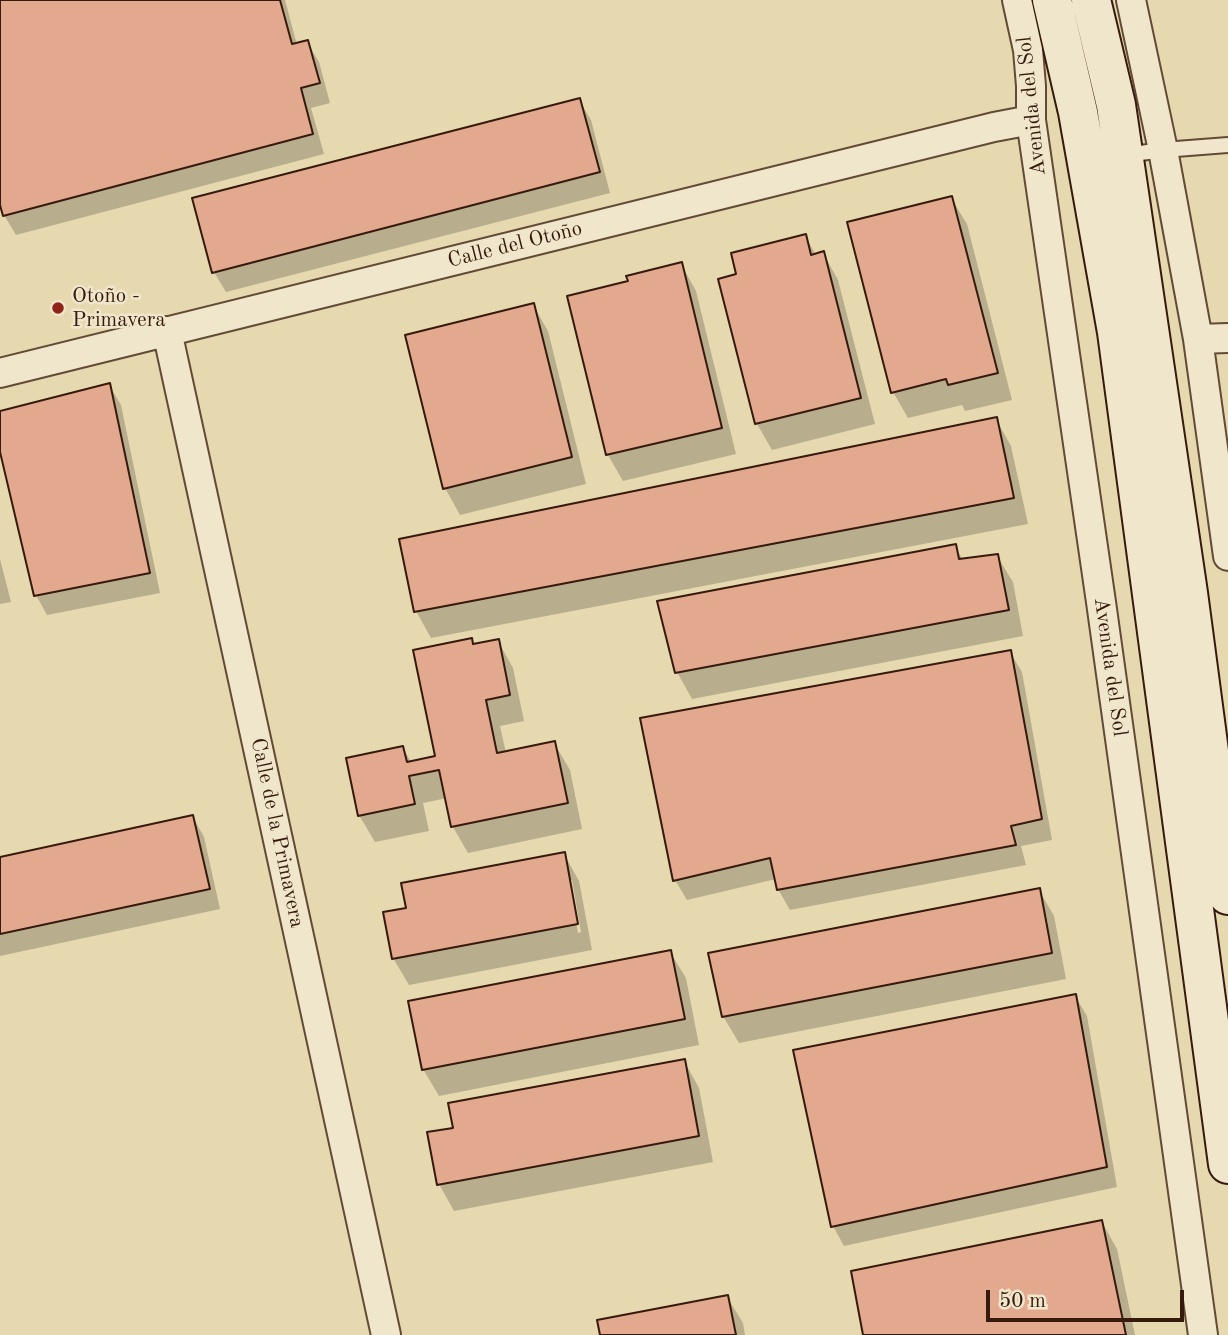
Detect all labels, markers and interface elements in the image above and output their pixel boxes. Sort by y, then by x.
street label: Avenida del Sol [1012,35,1052,177]
street label: Calle del Otoño [445,216,585,274]
place label: Otoño - Primavera [72,283,166,333]
marker: Otoño - Primavera [50,300,66,316]
street label: Avenida del Sol [1088,596,1132,738]
street label: Calle de la Primavera [245,736,309,930]
scale bar [990,1276,1188,1320]
text: 50 m [999,1291,1046,1312]

